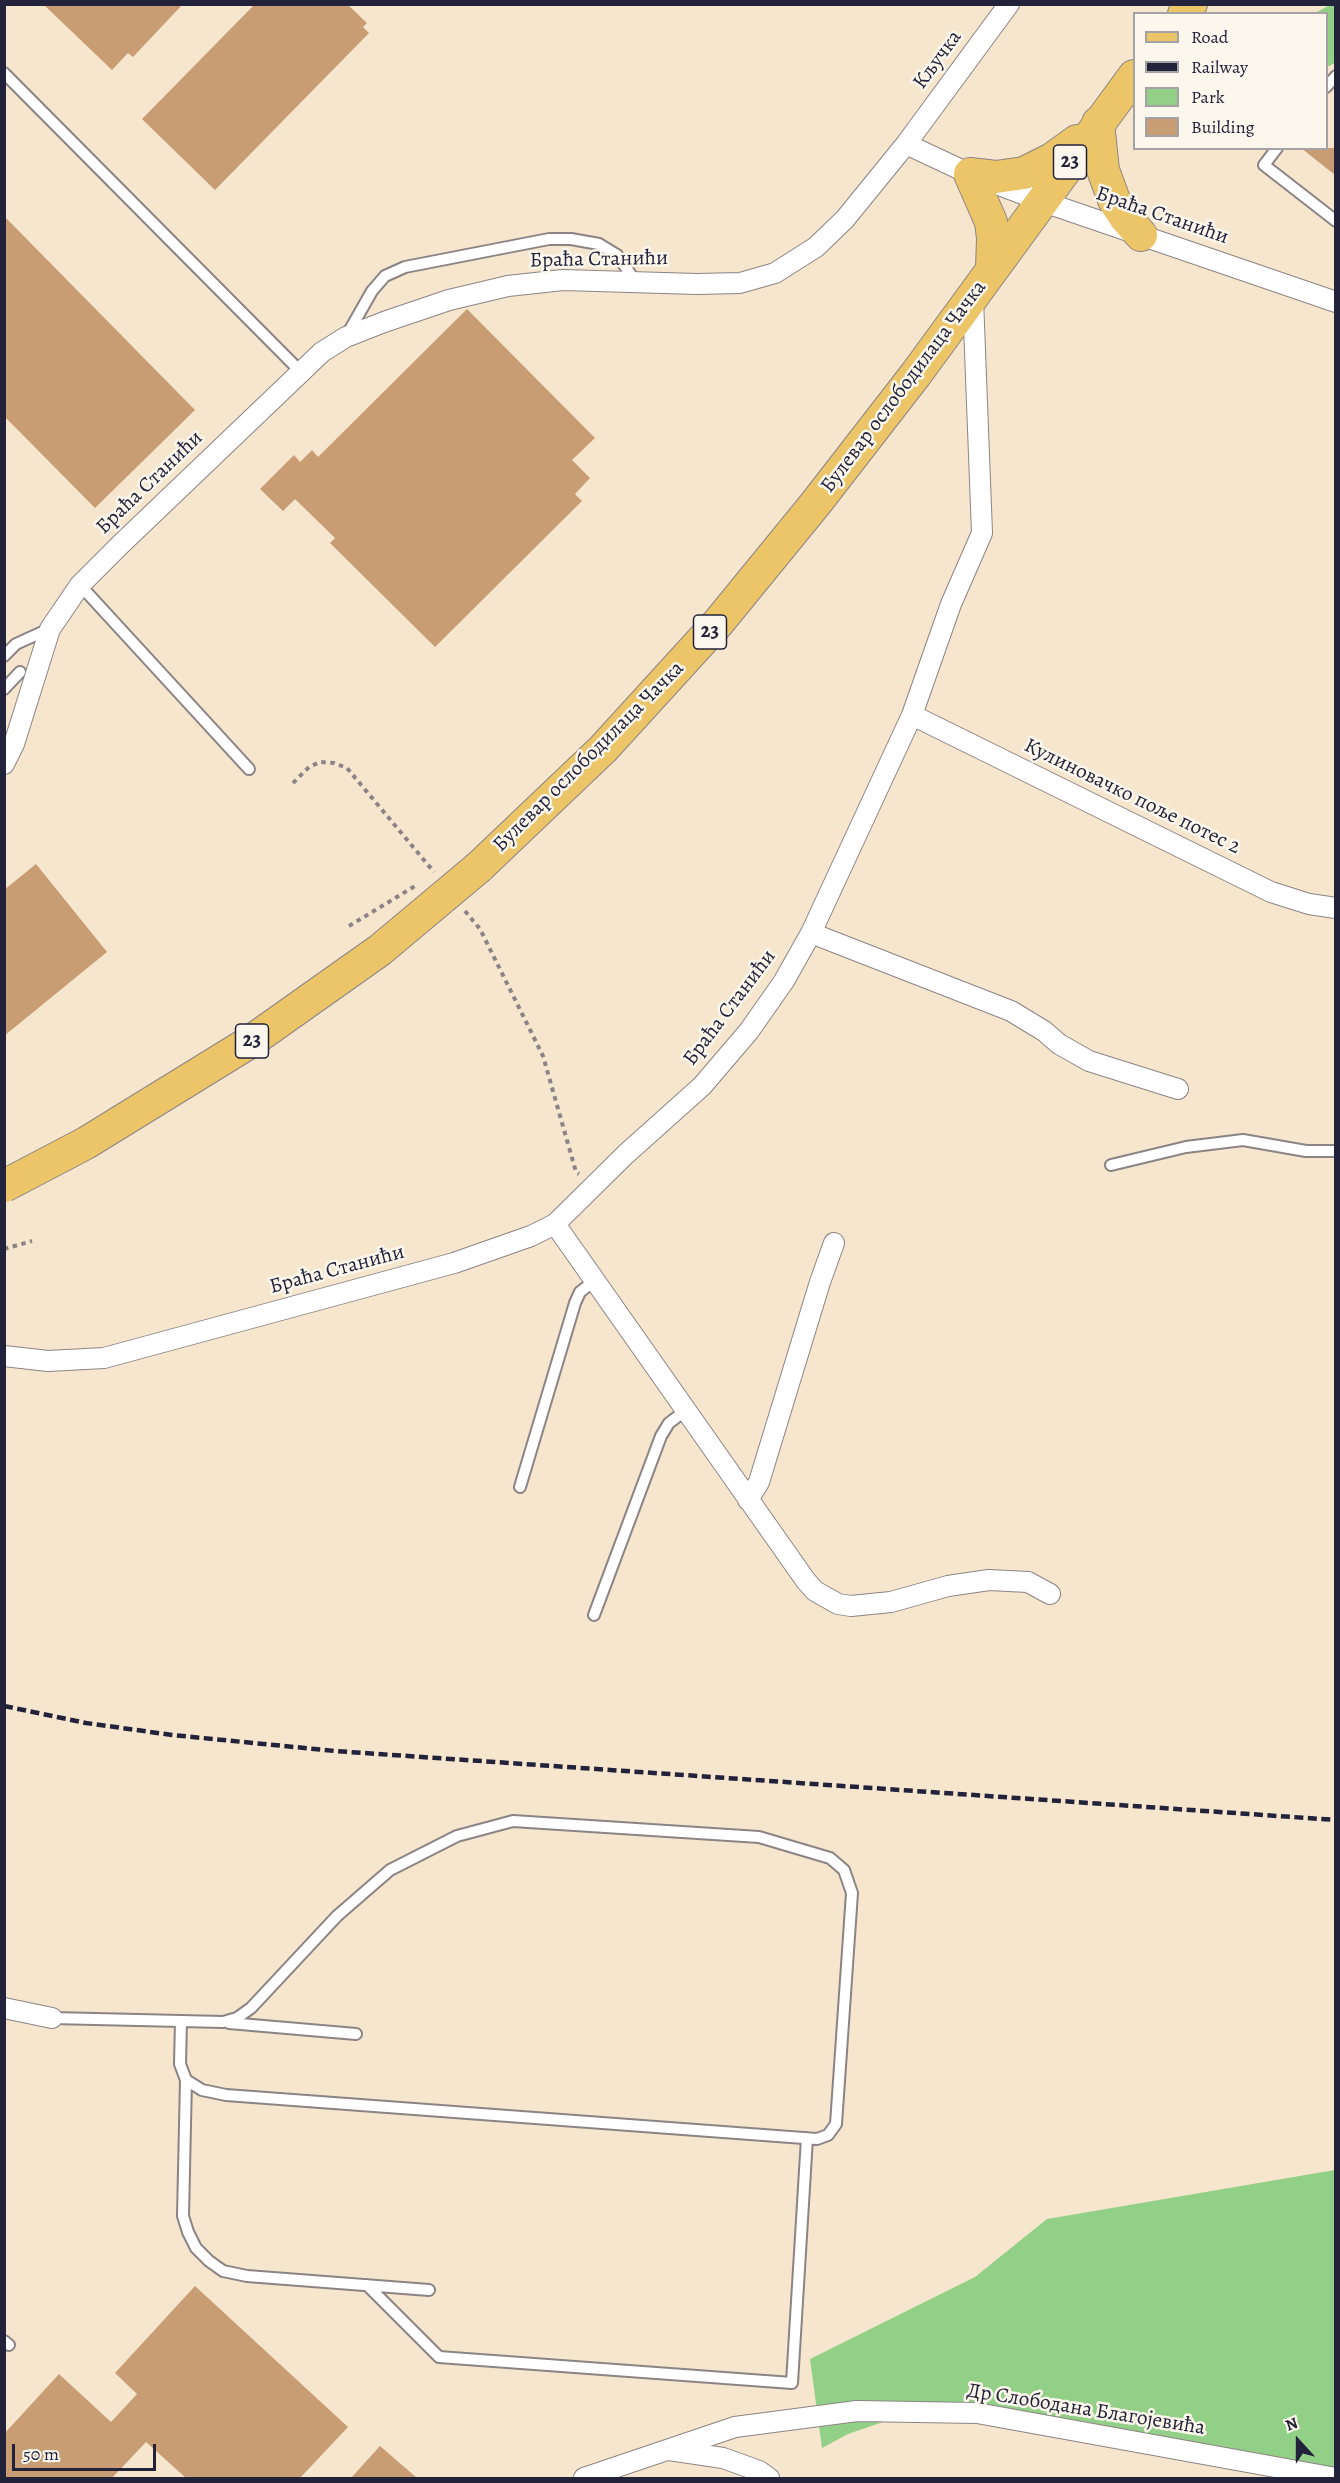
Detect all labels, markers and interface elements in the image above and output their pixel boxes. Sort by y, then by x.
legend [1133,12,1328,150]
text: Road [1191,25,1228,49]
street label: Кључка [908,26,968,94]
text: Railway [1191,55,1248,79]
text: Park [1191,85,1225,109]
text: Building [1191,115,1255,139]
road number: 23 [1054,145,1086,179]
street label: Браћа Станићи [1092,182,1232,250]
street label: Браћа Станићи [530,246,668,274]
street label: Булевар ослободилаца Чачка [816,276,992,498]
street label: Браћа Станићи [91,426,209,540]
road number: 23 [694,615,726,649]
street label: Булевар ослободилаца Чачка [488,656,690,858]
street label: Кулиновачко поље потес 2 [1020,734,1244,860]
street label: Браћа Станићи [678,945,782,1071]
road number: 23 [236,1024,268,1058]
street label: Браћа Станићи [267,1240,407,1300]
street label: Др Слободана Благојевића [965,2379,1207,2441]
north arrow [1268,2411,1328,2471]
text: N [1282,2412,1301,2437]
scale bar [15,2432,159,2470]
text: 50 m [23,2442,59,2466]

